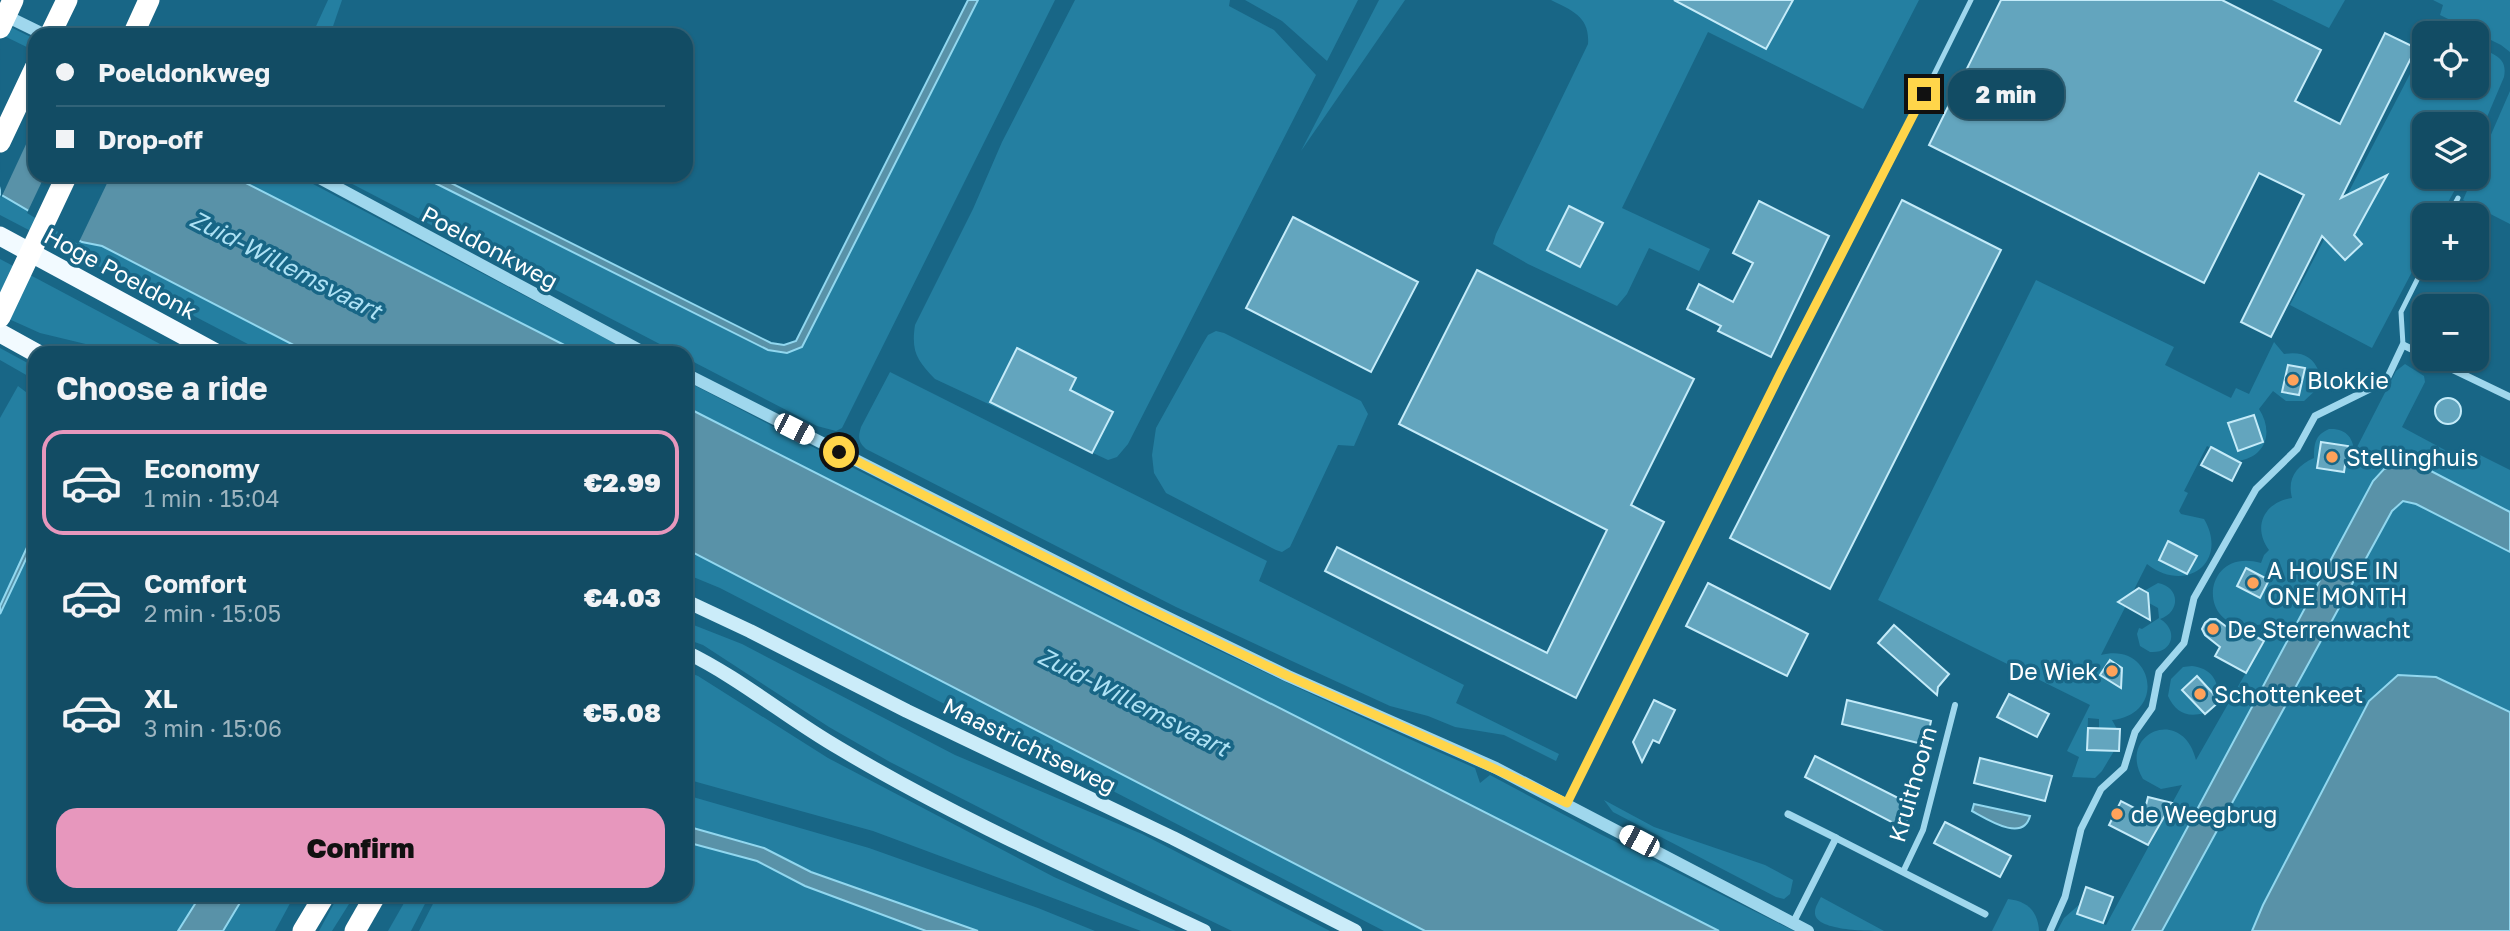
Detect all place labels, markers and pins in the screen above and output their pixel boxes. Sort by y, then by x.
place label: Blokkie [2307,366,2389,394]
marker: Blokkie [2285,372,2301,388]
place label: Stellinghuis [2346,443,2478,471]
marker: Stellinghuis [2324,449,2340,465]
place label: A HOUSE IN ONE MONTH [2267,556,2407,610]
marker: A HOUSE IN ONE MONTH [2245,575,2261,591]
place label: De Sterrenwacht [2227,615,2411,643]
marker: De Sterrenwacht [2205,621,2221,637]
place label: De Wiek [2008,657,2098,685]
marker: De Wiek [2104,663,2120,679]
place label: Schottenkeet [2214,680,2363,708]
marker: Schottenkeet [2192,686,2208,702]
place label: de Weegbrug [2131,800,2277,828]
marker: de Weegbrug [2109,806,2125,822]

